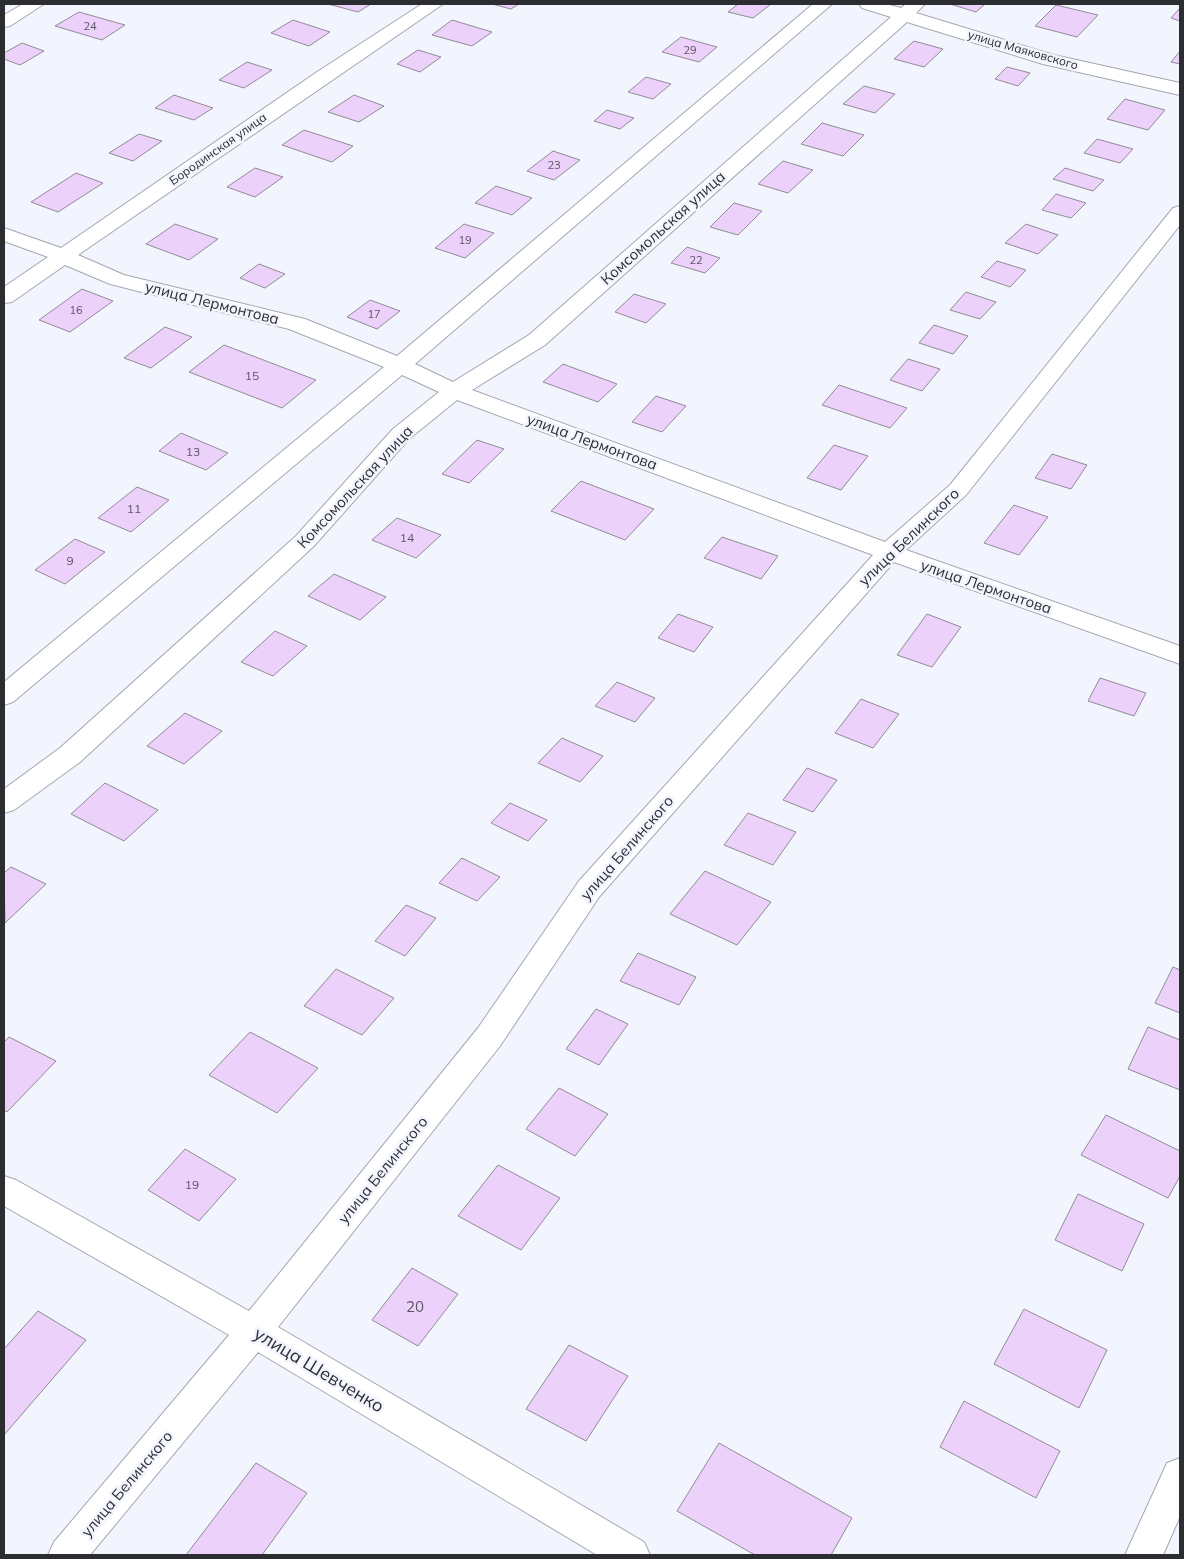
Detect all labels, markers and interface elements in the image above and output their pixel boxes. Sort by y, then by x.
house number: 24 [83,19,97,33]
street label: улица Маяковского [966,27,1080,72]
house number: 29 [683,43,697,57]
street label: Бородинская улица [166,109,269,188]
house number: 23 [547,158,561,172]
street label: Комсомольская улица [596,167,729,289]
house number: 19 [458,233,472,247]
house number: 22 [689,253,703,267]
street label: улица Лермонтова [143,277,281,328]
house number: 16 [69,303,83,317]
house number: 17 [367,307,381,321]
house number: 15 [245,368,259,383]
street label: улица Лермонтова [524,409,660,474]
street label: Комсомольская улица [293,421,417,552]
house number: 13 [186,444,200,459]
street label: улица Белинского [854,484,963,590]
house number: 11 [127,501,141,516]
house number: 14 [400,530,414,545]
house number: 9 [66,553,74,568]
street label: улица Лермонтова [918,555,1054,618]
street label: улица Белинского [576,791,677,904]
street label: улица Белинского [334,1112,432,1227]
house number: 19 [185,1177,199,1192]
house number: 20 [406,1297,424,1316]
street label: улица Шевченко [250,1322,388,1417]
street label: улица Белинского [77,1427,176,1541]

